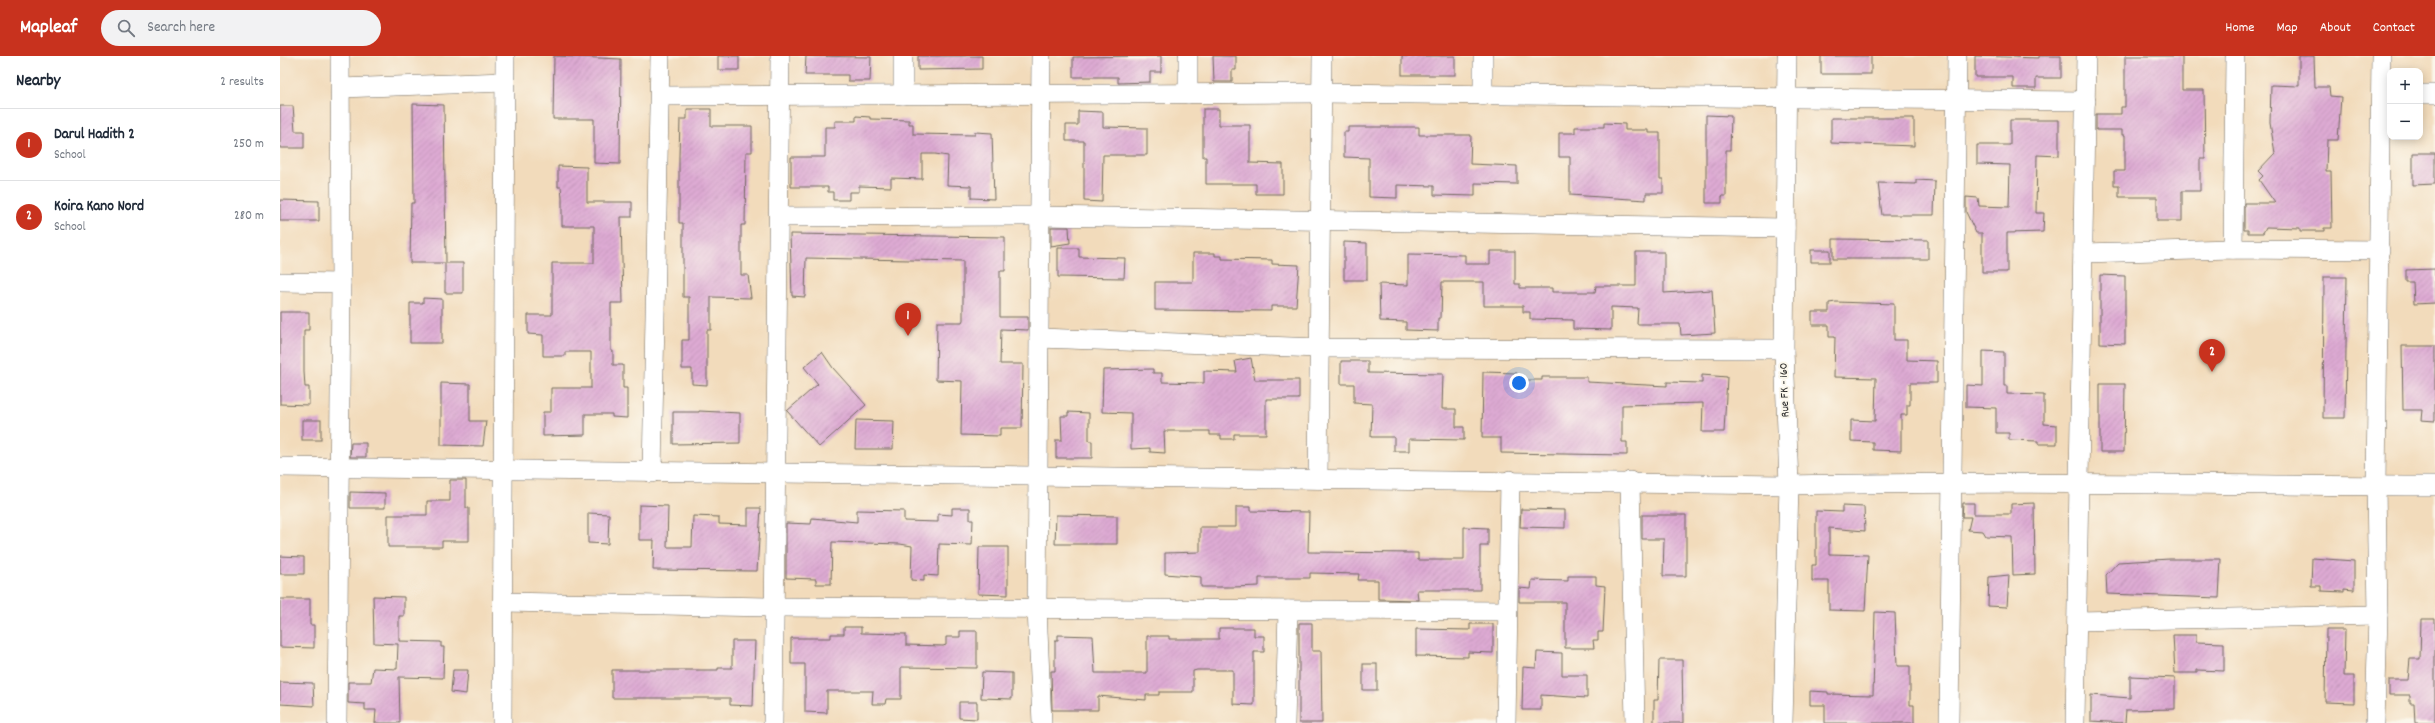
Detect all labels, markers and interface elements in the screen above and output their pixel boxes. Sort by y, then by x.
search box [101,10,381,46]
text: Mapleaf [20,15,77,42]
icon: search [115,17,137,39]
text: Search here [147,17,215,39]
text: Home [2225,18,2254,38]
text: Map [2276,18,2298,38]
text: About [2320,18,2351,38]
text: Contact [2373,18,2415,38]
map controls [2387,68,2423,140]
button: + [2387,68,2423,104]
text: Nearby [16,70,60,94]
text: 2 results [220,73,264,92]
button: − [2387,104,2423,140]
text: Darul Hadith 2 [54,124,135,146]
text: 1 [28,135,30,154]
text: 250 m [233,135,264,154]
text: School [54,146,86,165]
text: Koira Kano Nord [54,196,144,218]
text: 2 [26,207,32,226]
text: 280 m [234,207,264,226]
text: School [54,218,86,237]
pin: 1 [895,303,921,336]
pin: 2 [2199,339,2225,372]
street label: Rue FK - 160 [1776,362,1794,418]
your location [1509,373,1529,393]

